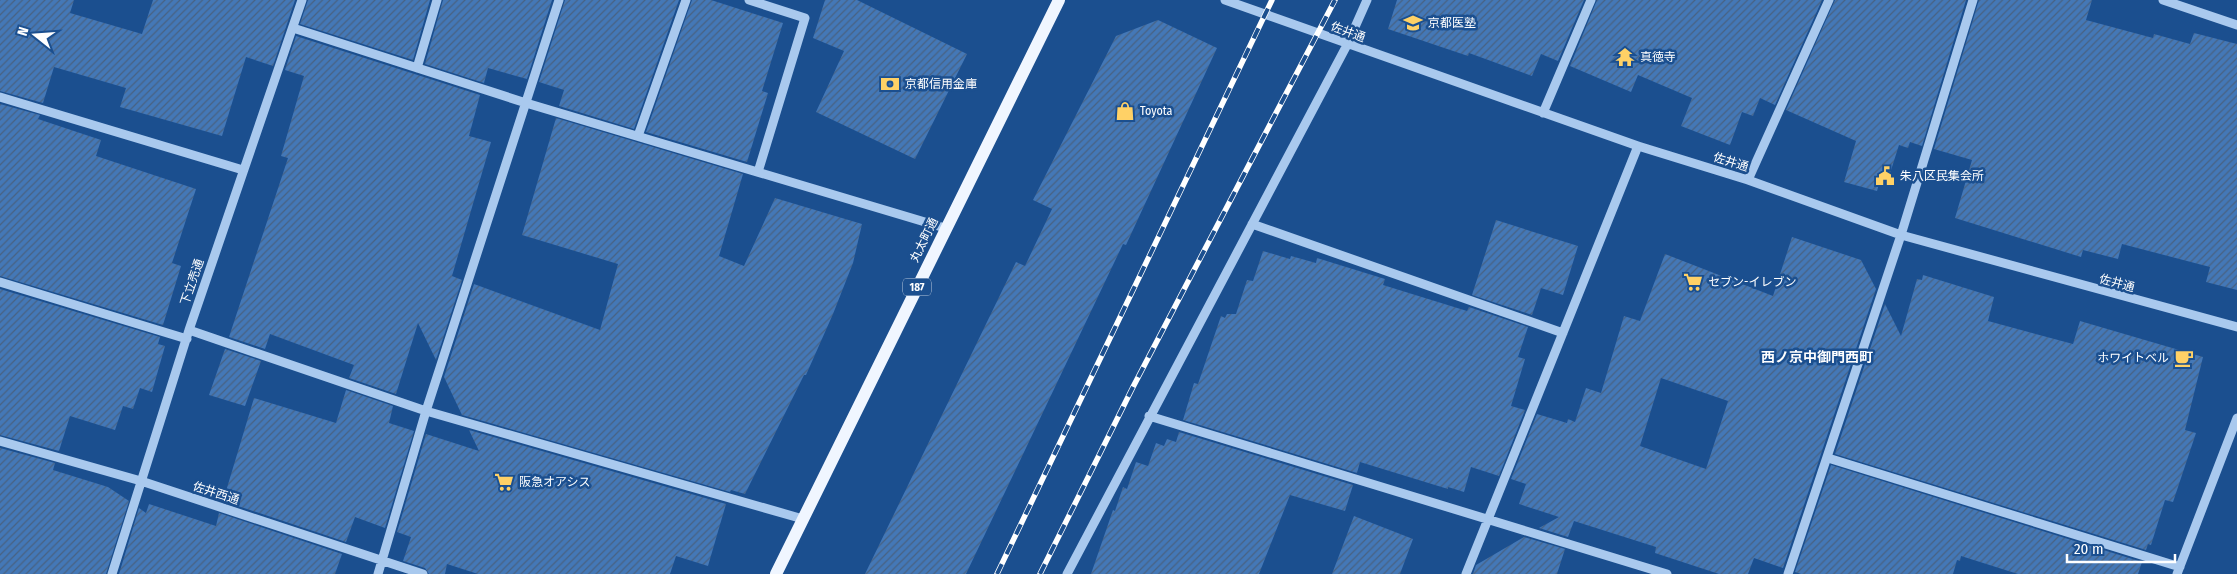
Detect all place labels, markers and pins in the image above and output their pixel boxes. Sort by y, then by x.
school or university icon: 京都医塾 [1402,12,1424,34]
place label: 京都医塾 [1428,16,1476,30]
temple icon: 真徳寺 [1614,46,1636,68]
place label: 真徳寺 [1640,50,1676,64]
bank icon: 京都信用金庫 [879,73,901,95]
place label: 京都信用金庫 [905,77,977,91]
shop icon: Toyota [1114,100,1136,122]
place label: Toyota [1140,104,1173,118]
public building icon: 朱八区民集会所 [1874,165,1896,187]
place label: 朱八区民集会所 [1900,169,1984,183]
supermarket icon: セブン-イレブン [1682,271,1704,293]
place label: セブン-イレブン [1708,275,1796,289]
cafe icon: ホワイトベル [2173,347,2195,369]
place label: ホワイトベル [2097,351,2169,365]
supermarket icon: 阪急オアシス [493,471,515,493]
place label: 阪急オアシス [519,475,591,489]

